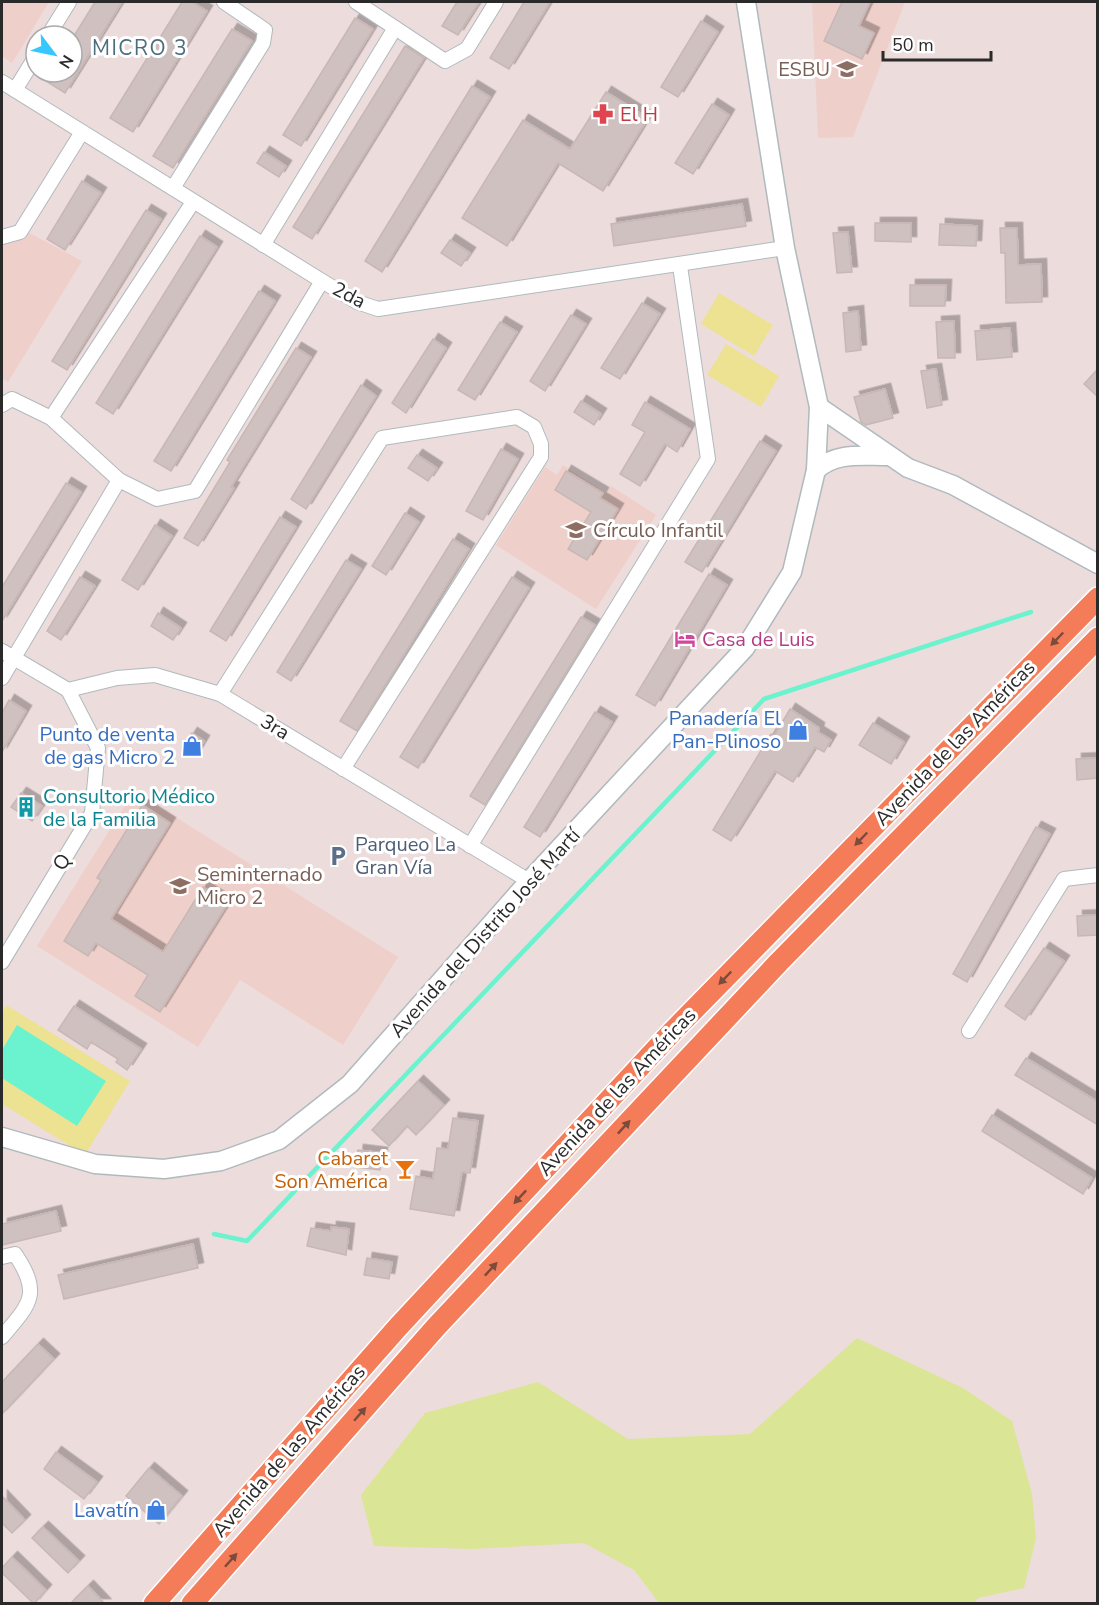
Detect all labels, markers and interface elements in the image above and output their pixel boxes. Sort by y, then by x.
north arrow [24,24,84,84]
scale bar [883,24,991,62]
text: 50 m [892,33,934,57]
district label: MICRO 3 [92,34,188,62]
text: N [53,51,78,72]
place label: ESBU [778,56,830,83]
school or university icon: ESBU [835,57,859,81]
place label: El H [620,101,658,128]
pharmacy icon: El H [591,102,615,126]
street label: 2da [328,275,370,315]
place label: Círculo Infantil [593,517,723,544]
school or university icon: Círculo Infantil [564,518,588,542]
place label: Casa de Luis [702,626,815,653]
hotel icon: Casa de Luis [673,627,697,651]
one-way arrow [1050,632,1064,646]
street label: Avenida de las Américas [869,654,1041,832]
place label: Panadería El Pan-Plinoso [669,705,781,755]
street label: 3ra [255,708,295,746]
shop icon: Panadería El Pan-Plinoso [786,718,810,742]
place label: Punto de venta de gas Micro 2 [40,721,175,771]
shop icon: Punto de venta de gas Micro 2 [180,734,204,758]
place label: Consultorio Médico de la Familia [43,783,215,833]
building icon: Consultorio Médico de la Familia [14,795,38,819]
street label: Avenida del Distrito José Martí [384,822,587,1043]
place label: Parqueo La Gran Vía [355,831,456,881]
one-way arrow [855,831,869,845]
parking icon: Parqueo La Gran Vía [326,844,350,868]
street label: Q [46,848,78,876]
place label: Seminternado Micro 2 [197,861,323,911]
school or university icon: Seminternado Micro 2 [168,874,192,898]
one-way arrow [718,971,732,985]
street label: Avenida de las Américas [532,1002,702,1182]
one-way arrow [617,1120,630,1135]
place label: Cabaret Son América [274,1145,389,1195]
bar icon: Cabaret Son América [393,1157,417,1181]
one-way arrow [514,1189,527,1204]
one-way arrow [484,1262,497,1277]
street label: Avenida de las Américas [206,1359,372,1543]
one-way arrow [353,1407,366,1422]
place label: Lavatín [74,1497,139,1524]
shop icon: Lavatín [144,1498,168,1522]
one-way arrow [224,1553,237,1568]

